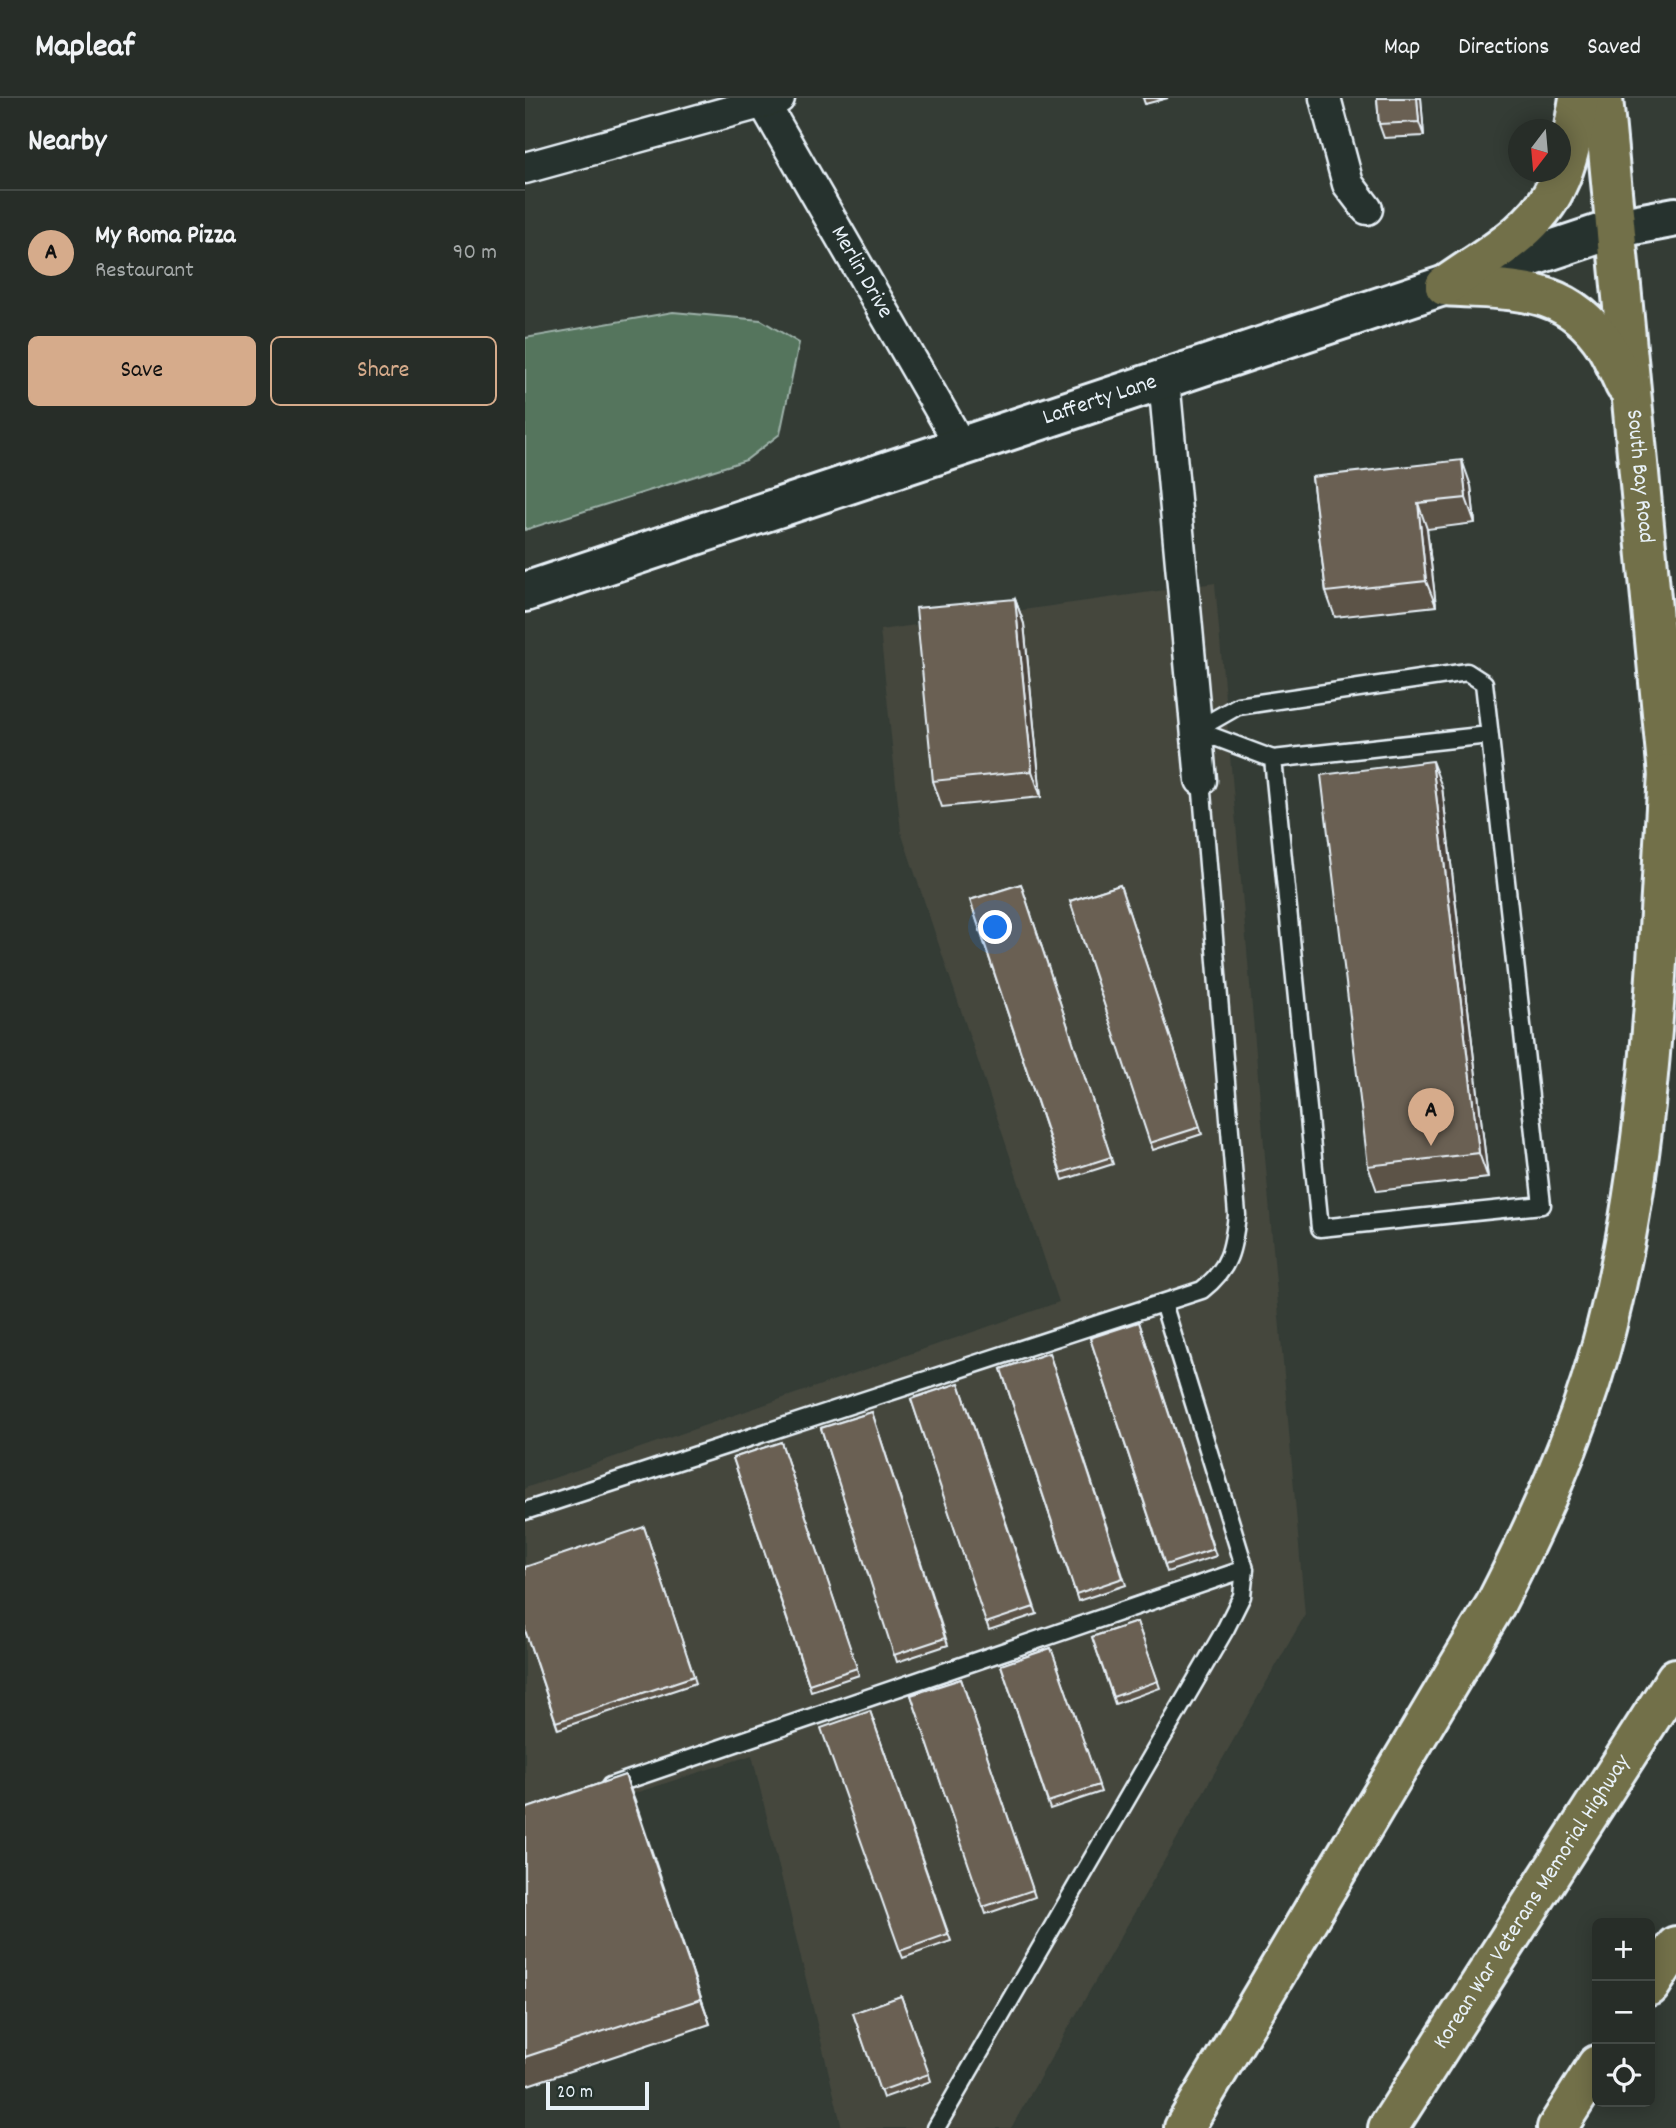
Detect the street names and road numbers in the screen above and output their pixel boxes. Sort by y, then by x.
street label: Merlin Drive [821,220,901,325]
street label: Lafferty Lane [1038,366,1161,435]
street label: South Bay Road [1616,408,1662,545]
street label: Korean War Veterans Memorial Highway [1426,1748,1640,2056]

